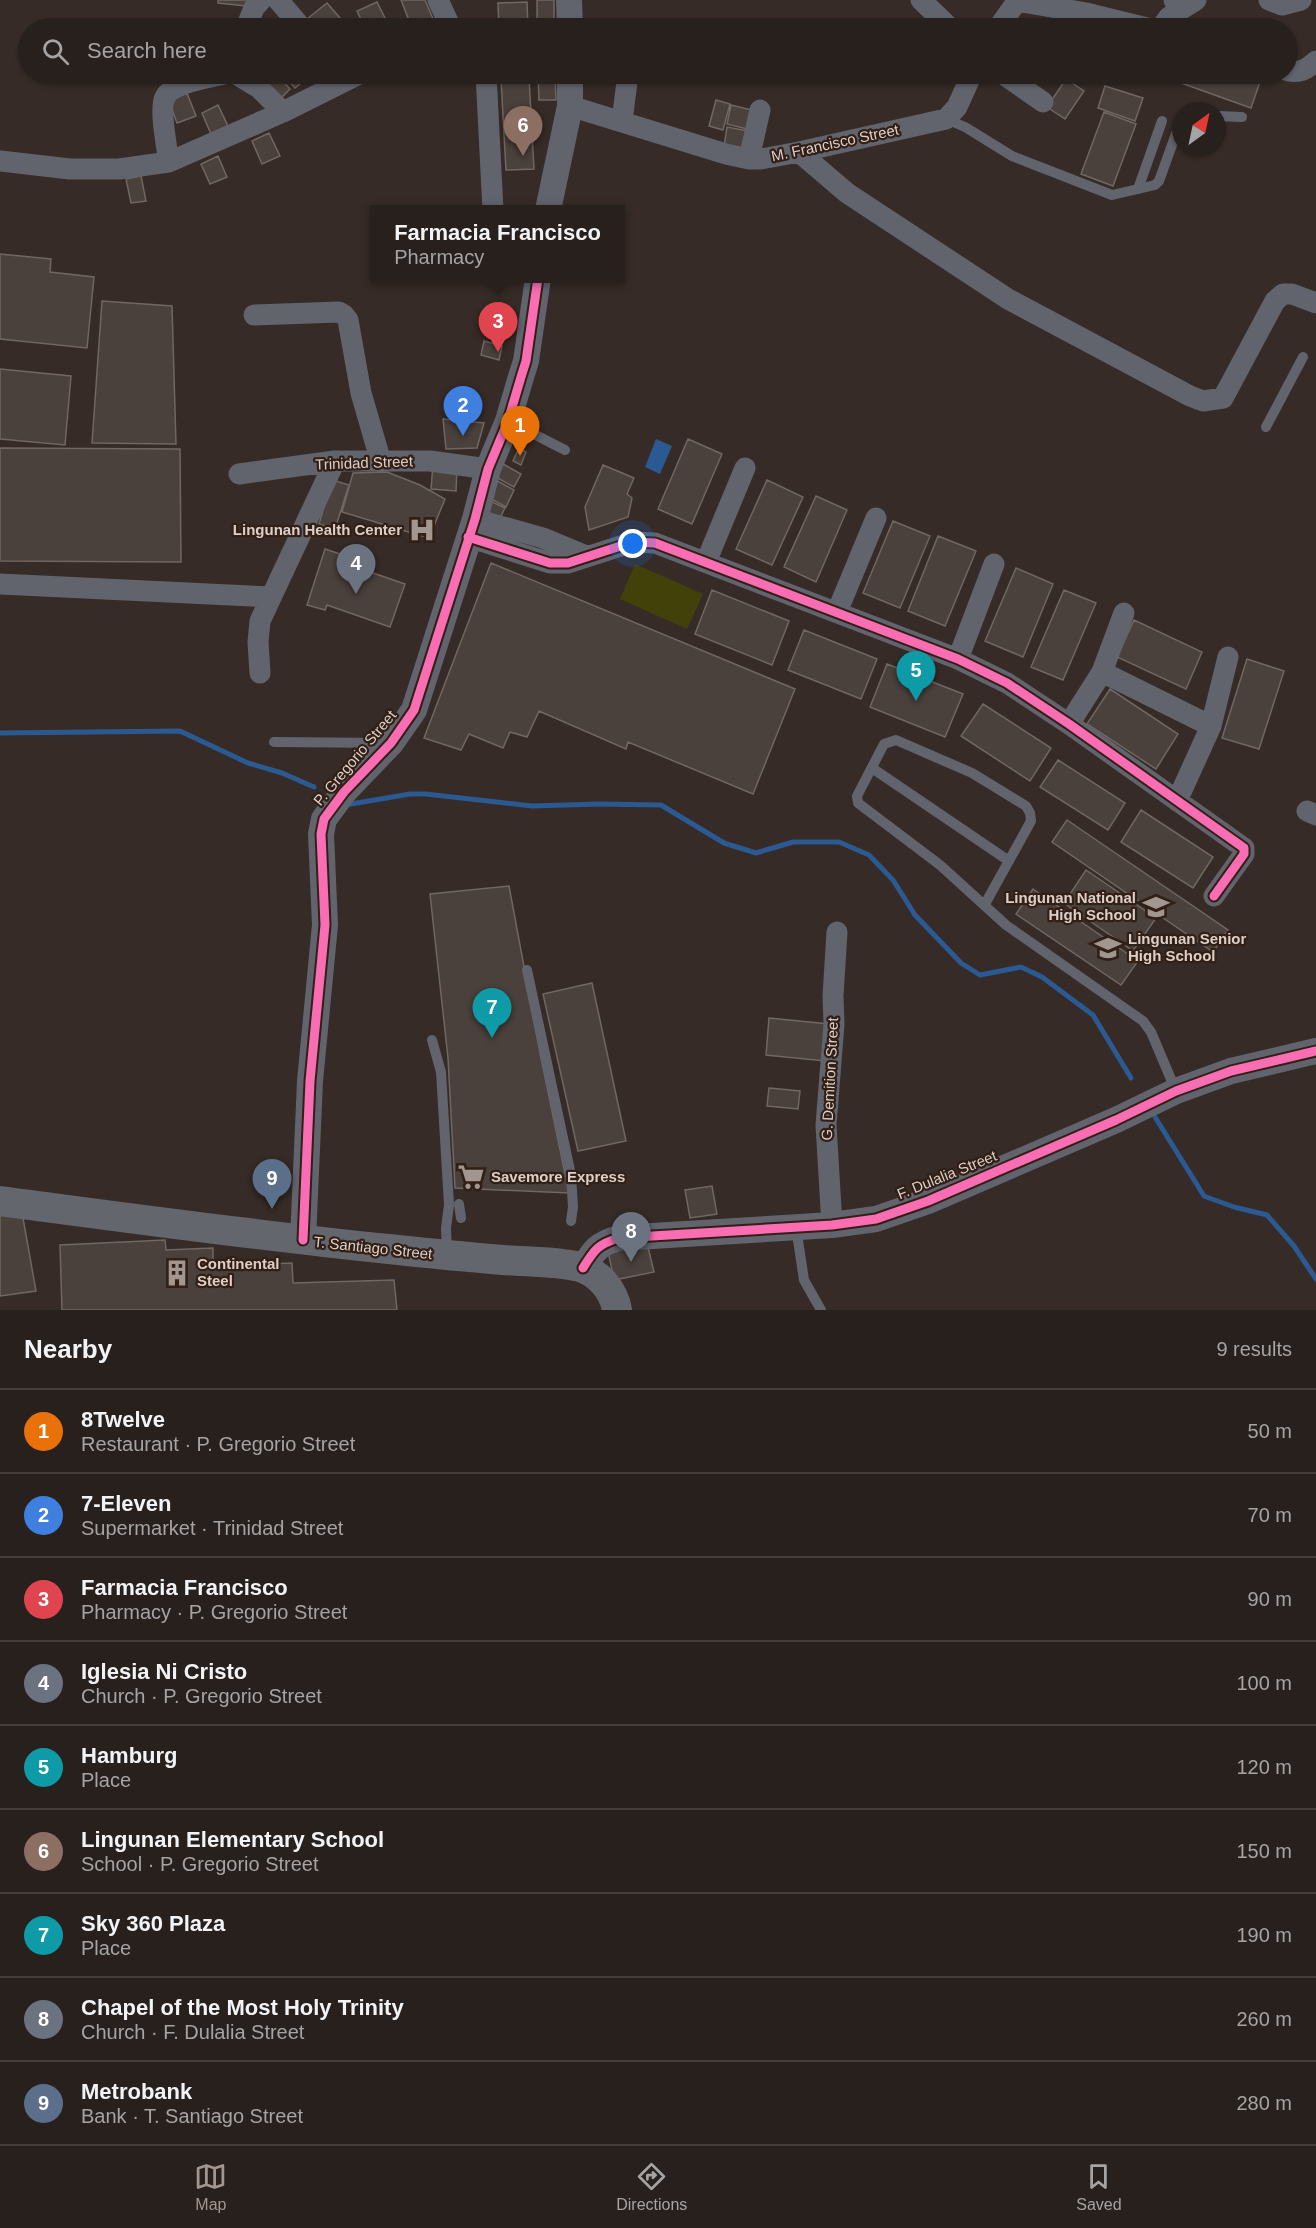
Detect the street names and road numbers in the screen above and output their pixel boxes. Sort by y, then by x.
street label: M. Francisco Street [770,121,901,164]
street label: Trinidad Street [315,452,414,473]
street label: P. Gregorio Street [310,706,400,809]
street label: G. Demition Street [818,1016,841,1141]
street label: F. Dulalia Street [895,1147,1000,1202]
street label: T. Santiago Street [313,1233,434,1262]

